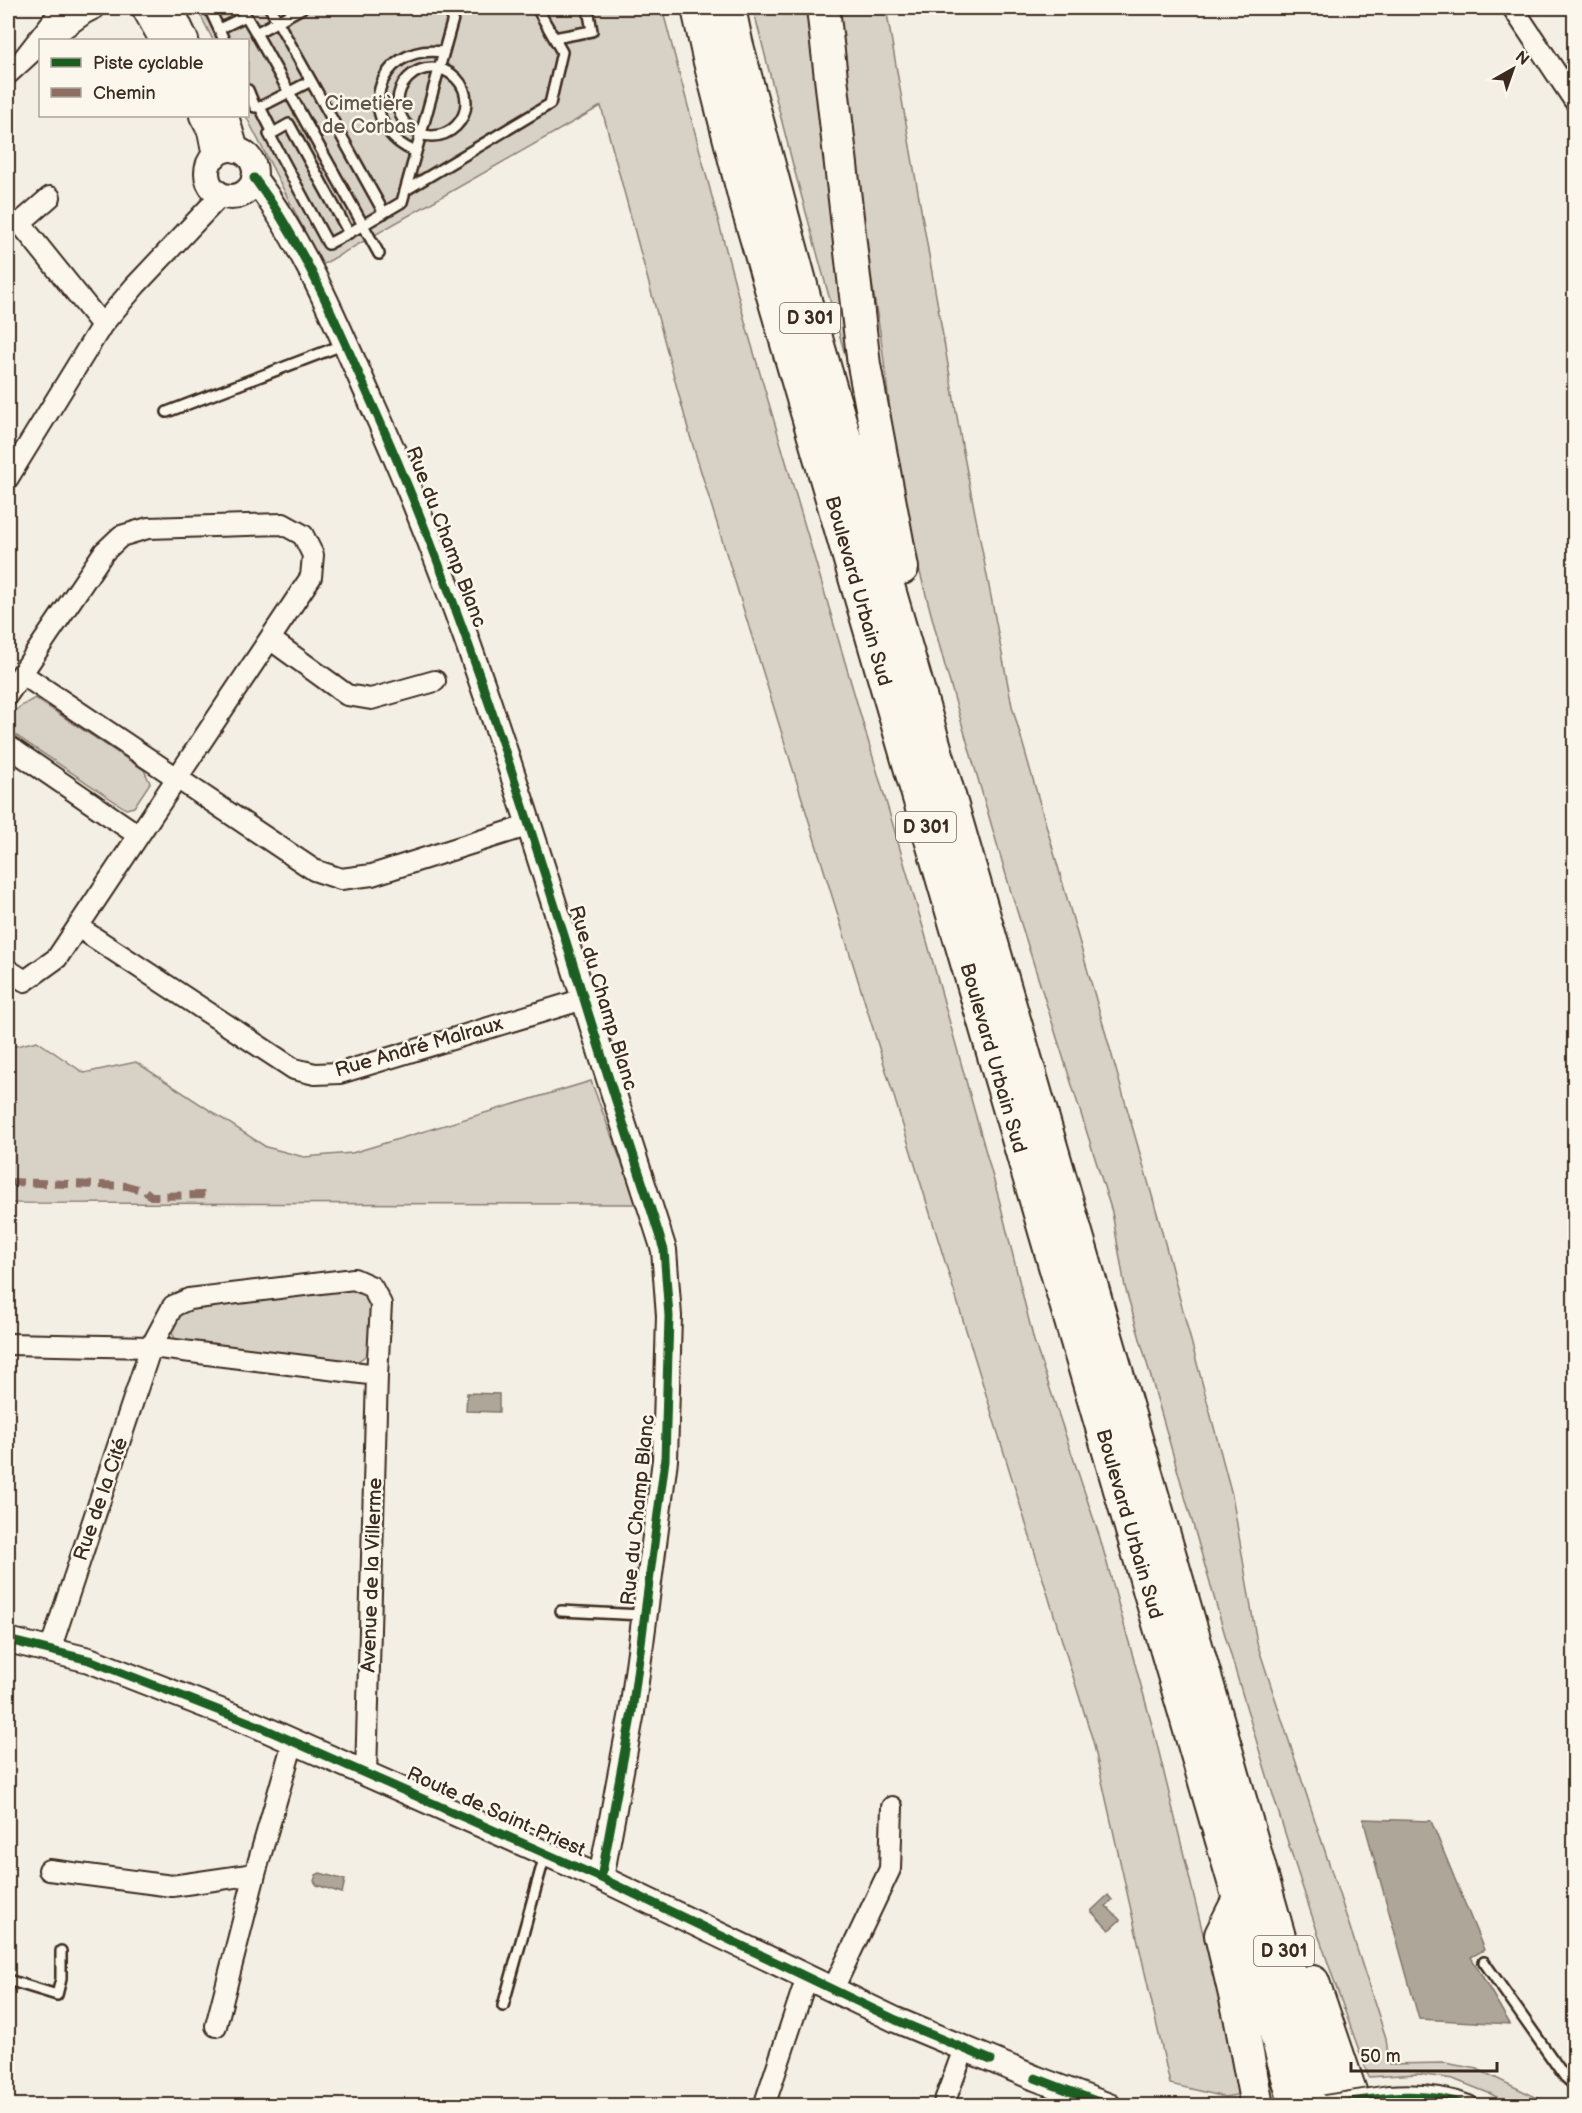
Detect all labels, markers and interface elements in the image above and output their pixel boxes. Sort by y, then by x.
legend [39,39,249,117]
north arrow [1483,39,1543,99]
text: N [1511,48,1532,70]
text: Piste cyclable [93,53,204,74]
text: Chemin [93,83,156,104]
park label: Cimetière de Corbas [322,92,416,139]
road number: D 301 [780,303,840,333]
street label: Rue du Champ Blanc [400,443,492,631]
street label: Boulevard Urbain Sud [819,493,897,689]
road number: D 301 [896,812,956,842]
street label: Rue du Champ Blanc [563,903,643,1093]
street label: Boulevard Urbain Sud [954,960,1032,1156]
street label: Rue André Malraux [332,1011,506,1082]
street label: Rue du Champ Blanc [616,1413,660,1607]
street label: Boulevard Urbain Sud [1090,1426,1168,1622]
street label: Rue de la Cité [69,1434,133,1564]
street label: Avenue de la Villerme [357,1477,387,1673]
street label: Route de Saint-Priest [403,1762,589,1862]
road number: D 301 [1254,1936,1314,1966]
scale bar [1351,2035,1496,2073]
text: 50 m [1360,2046,1401,2067]

